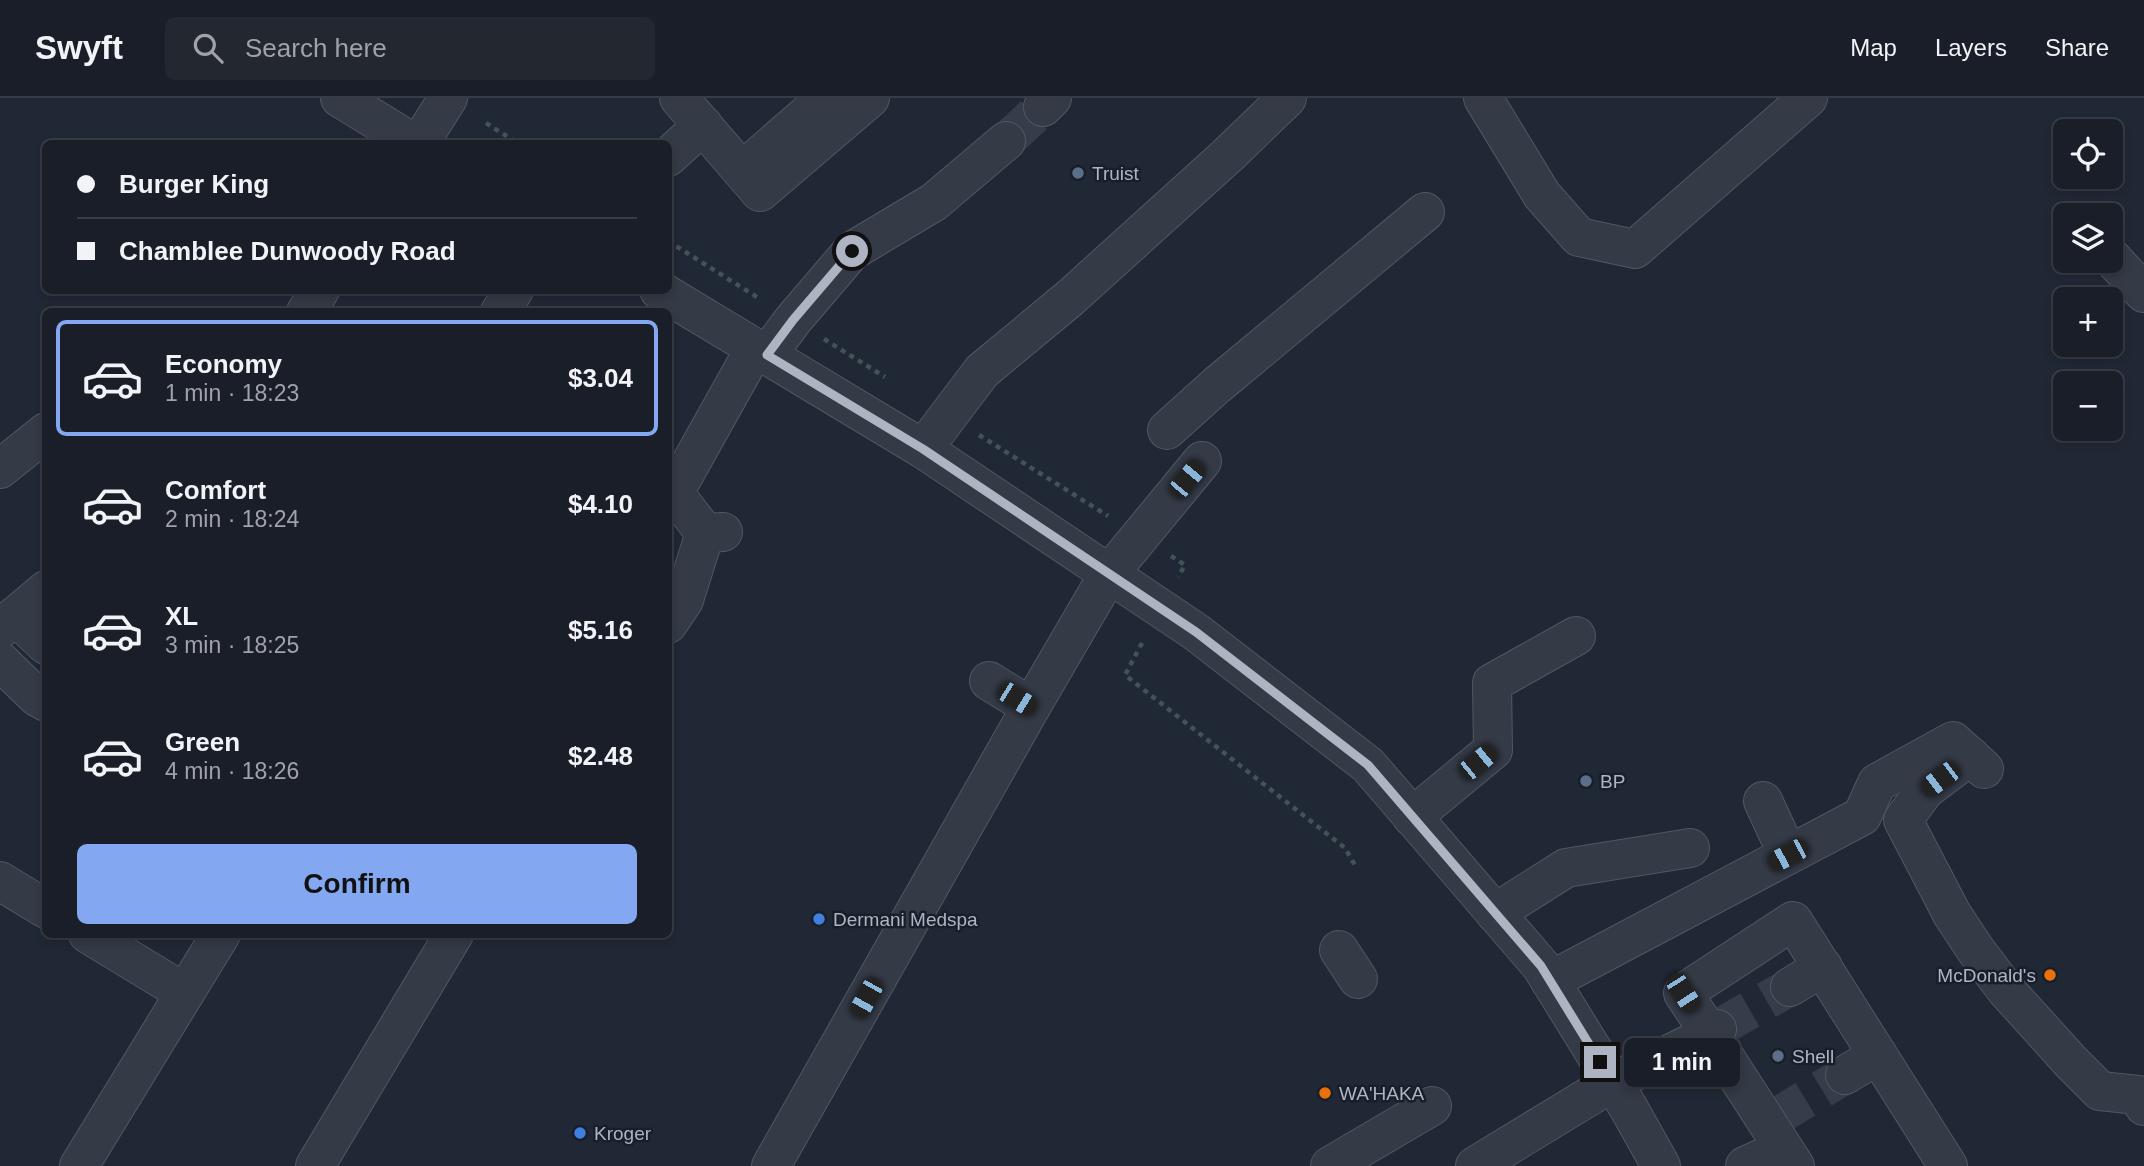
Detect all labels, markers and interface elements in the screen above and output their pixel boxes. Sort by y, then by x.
search box [165,17,655,80]
text: Swyft [35,29,123,66]
icon: search [189,29,227,67]
text: Search here [245,33,387,63]
text: Map [1850,34,1897,61]
text: Layers [1935,34,2007,61]
text: Share [2045,34,2109,61]
map controls [2053,119,2123,441]
button: locate [2053,119,2123,189]
place label: Truist [1092,163,1140,184]
marker: Truist [1070,165,1086,181]
text: Burger King [119,169,269,199]
button: layers [2053,203,2123,273]
route start [836,235,868,267]
text: Chamblee Dunwoody Road [119,236,456,266]
button: + [2053,287,2123,357]
icon: car [81,347,144,410]
text: Economy [165,349,282,379]
text: $3.04 [568,363,633,393]
button: − [2053,371,2123,441]
text: 1 min · 18:23 [165,380,299,406]
car [1166,456,1209,502]
icon: car [81,473,144,536]
text: Comfort [165,475,266,505]
text: $4.10 [568,489,633,519]
text: 2 min · 18:24 [165,506,299,532]
icon: car [81,599,144,662]
text: XL [165,601,198,631]
text: $5.16 [568,615,633,645]
text: 3 min · 18:25 [165,632,299,658]
car [994,679,1041,719]
icon: car [81,725,144,788]
text: Green [165,727,240,757]
text: $2.48 [568,741,633,771]
car [1456,741,1501,783]
text: 4 min · 18:26 [165,758,299,784]
car [1917,758,1964,800]
place label: BP [1600,771,1625,792]
marker: BP [1578,773,1594,789]
car [1765,836,1812,874]
button: Confirm [77,844,637,924]
place label: Dermani Medspa [833,909,978,930]
marker: Dermani Medspa [811,911,827,927]
place label: McDonald's [1937,965,2036,986]
marker: McDonald's [2042,967,2058,983]
car [1663,970,1704,1016]
car [847,975,886,1021]
callout: 1 min [1624,1038,1740,1086]
route end [1584,1046,1616,1078]
place label: Shell [1792,1046,1834,1067]
marker: Shell [1770,1048,1786,1064]
text: 1 min [1652,1049,1712,1075]
place label: WA'HAKA [1339,1083,1425,1104]
marker: WA'HAKA [1317,1085,1333,1101]
place label: Kroger [594,1123,652,1144]
marker: Kroger [572,1125,588,1141]

